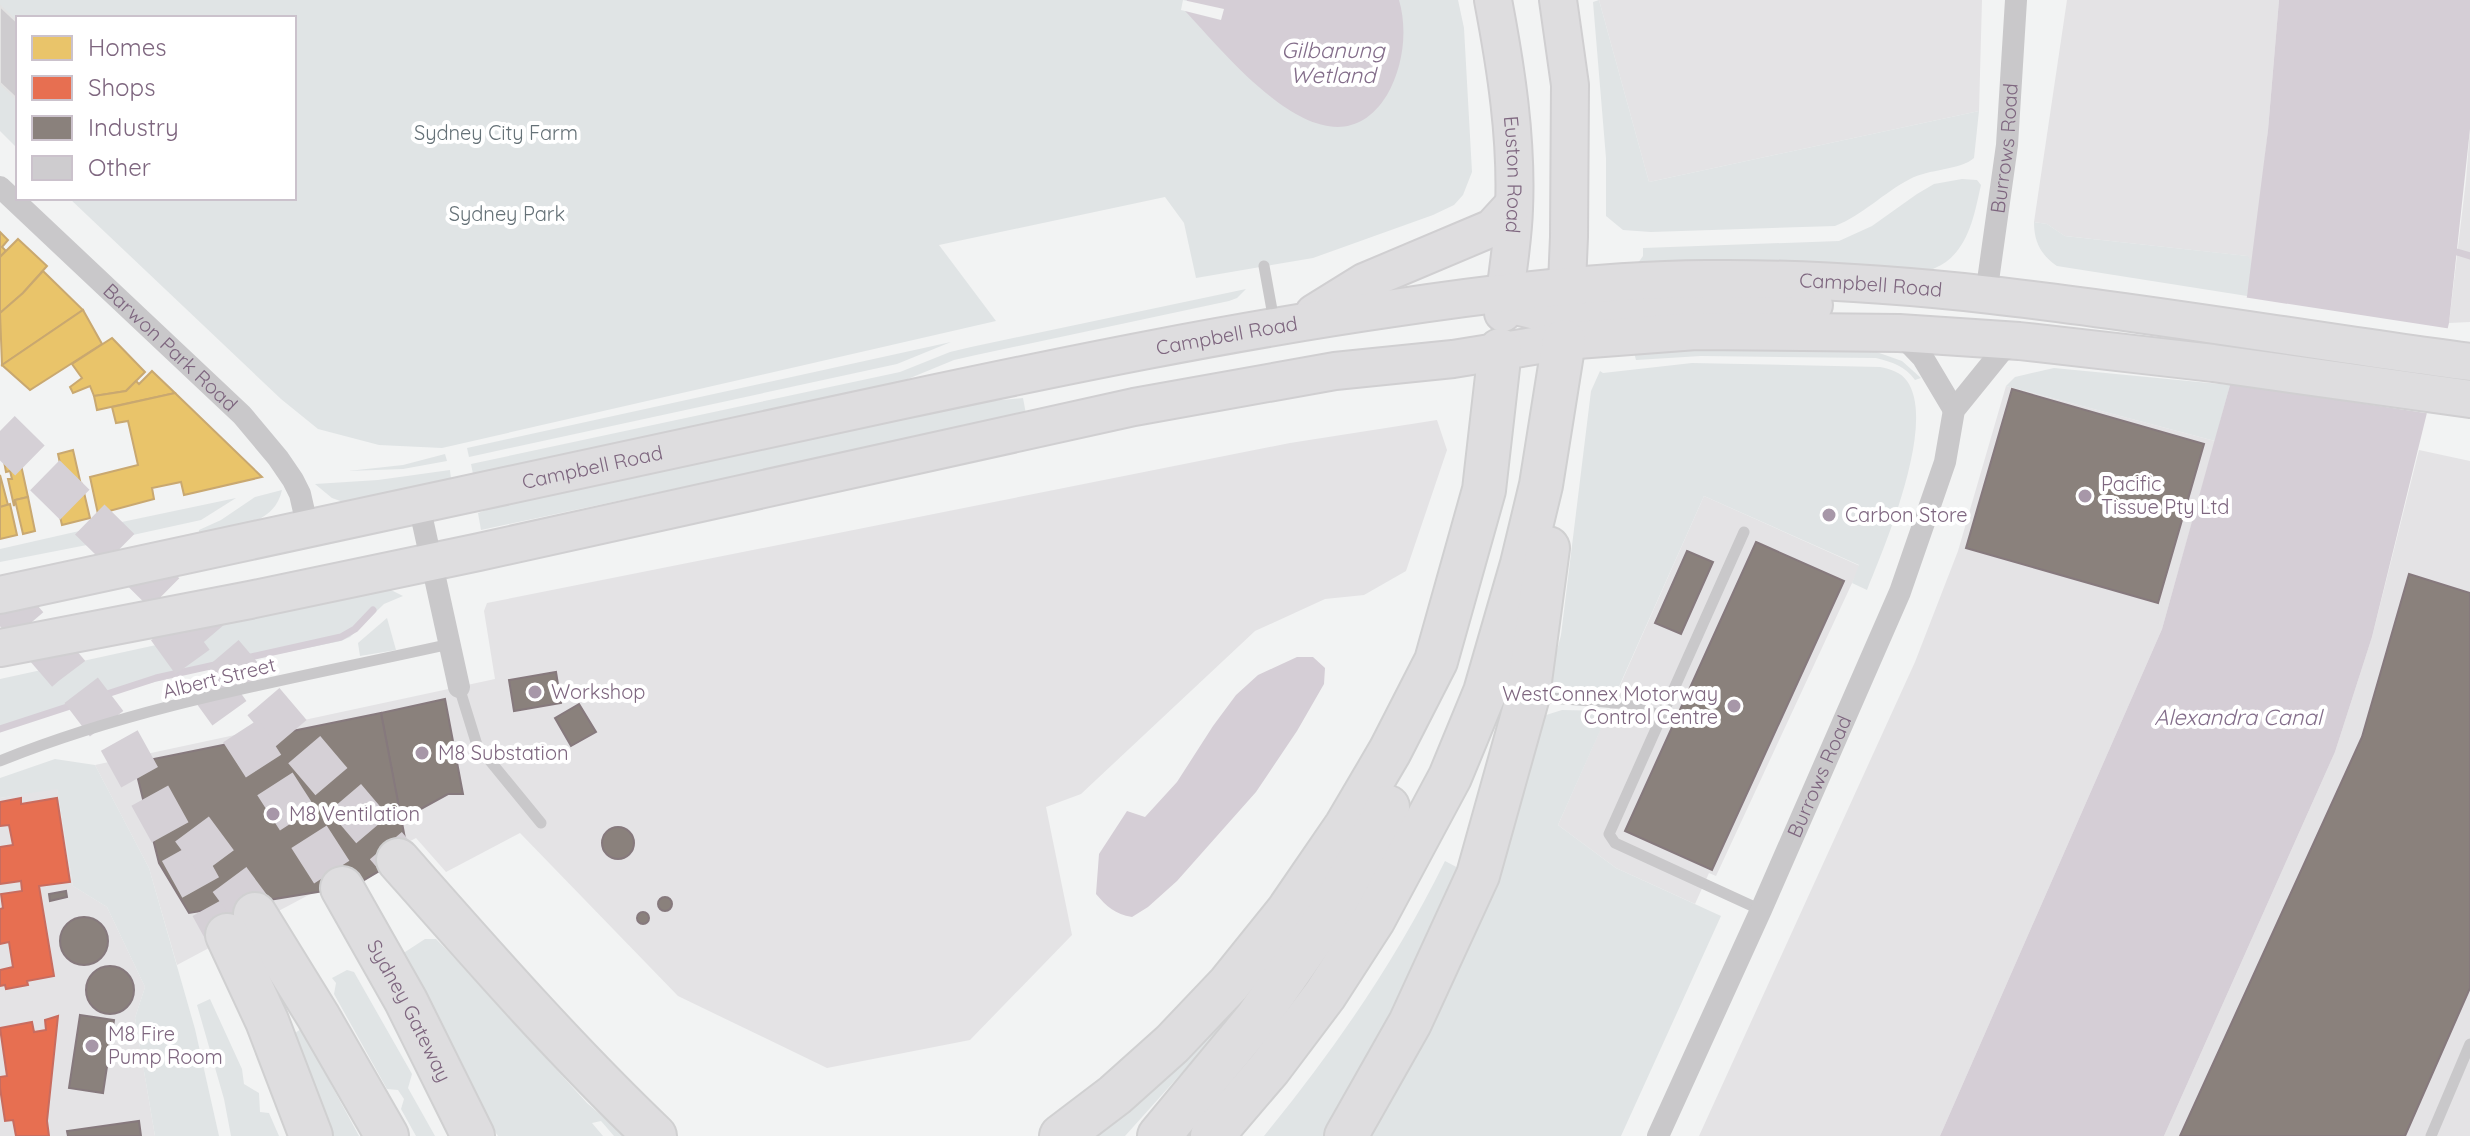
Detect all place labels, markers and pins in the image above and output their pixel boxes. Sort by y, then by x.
place label: Pacific Tissue Pty Ltd [2101,471,2229,519]
marker: Pacific Tissue Pty Ltd [2076,487,2094,505]
place label: Carbon Store [1845,502,1968,527]
marker: Carbon Store [1820,506,1838,524]
place label: Workshop [551,679,645,704]
place label: WestConnex Motorway Control Centre [1502,681,1718,729]
marker: Workshop [526,683,544,701]
marker: WestConnex Motorway Control Centre [1725,697,1743,715]
place label: M8 Substation [438,740,569,765]
marker: M8 Substation [413,744,431,762]
place label: M8 Ventilation [289,801,420,826]
marker: M8 Ventilation [264,805,282,823]
place label: M8 Fire Pump Room [108,1021,223,1069]
marker: M8 Fire Pump Room [83,1037,101,1055]

